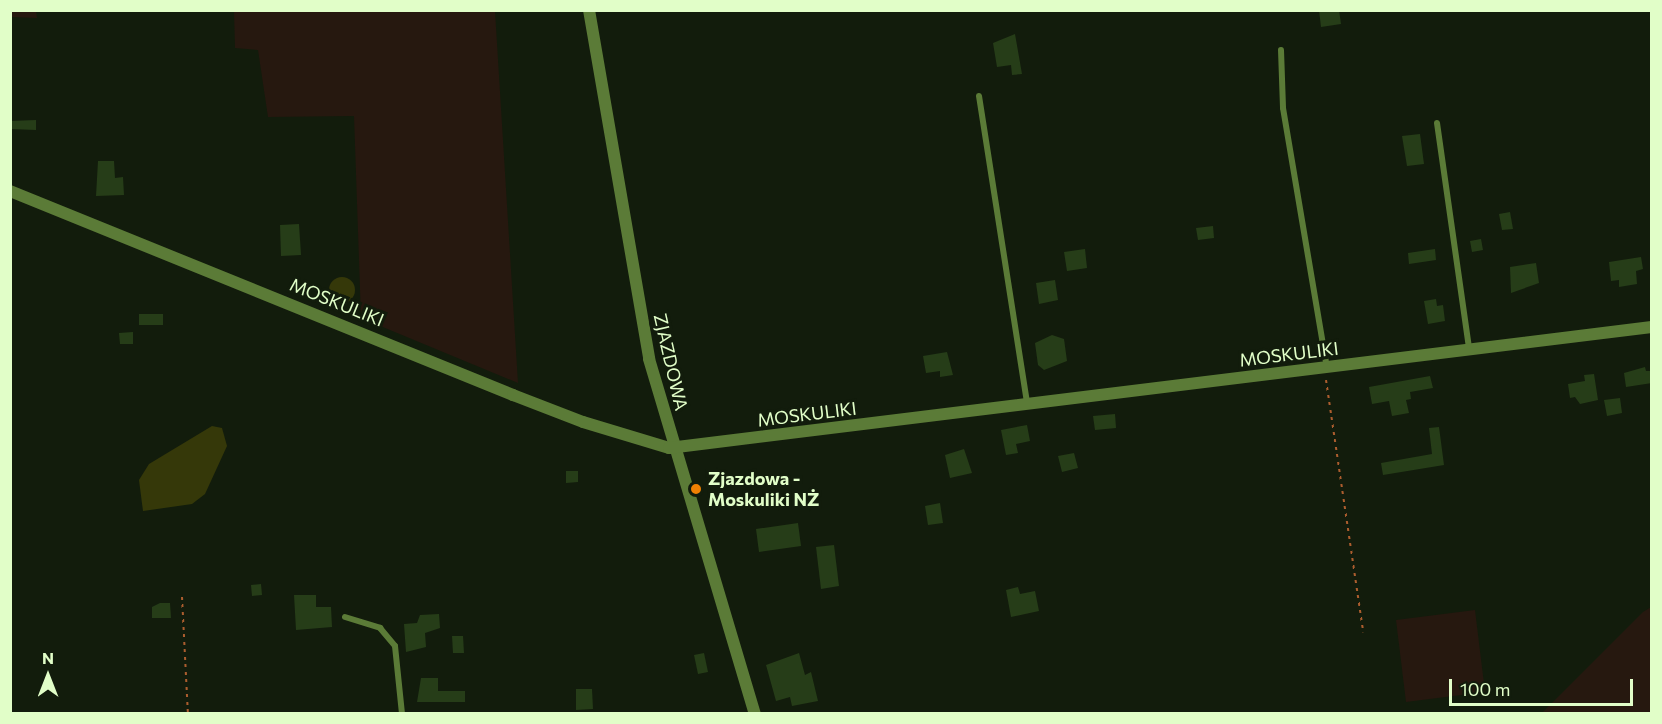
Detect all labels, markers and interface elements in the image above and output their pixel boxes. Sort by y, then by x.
street label: MOSKULIKI [287,273,387,331]
street label: ZJAZDOWA [649,311,693,413]
street label: MOSKULIKI [1238,337,1340,371]
street label: MOSKULIKI [756,397,858,431]
place label: Zjazdowa - Moskuliki NŻ [708,468,819,510]
marker: Zjazdowa - Moskuliki NŻ [689,482,703,496]
north arrow [18,646,78,706]
text: N [42,648,54,667]
scale bar [1452,667,1636,705]
text: 100 m [1460,678,1510,700]

